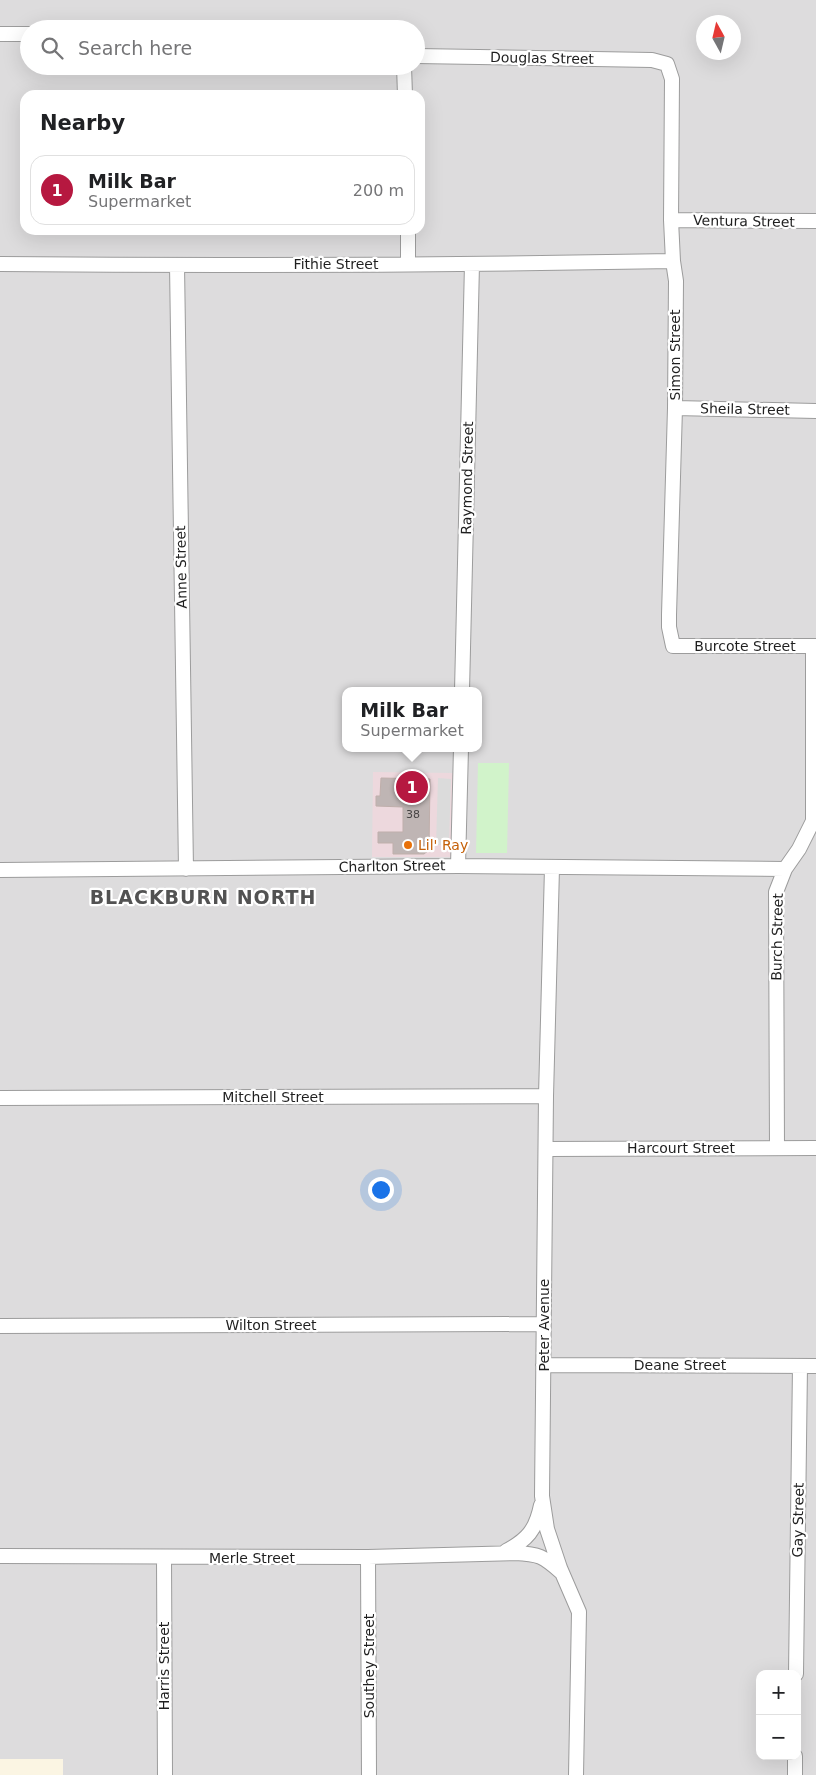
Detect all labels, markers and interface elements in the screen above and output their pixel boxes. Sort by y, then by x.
north arrow [696,15,741,60]
search box [20,20,425,75]
icon: search [38,34,66,62]
text: Search here [78,37,192,59]
street label: Douglas Street [490,49,595,67]
text: Nearby [40,111,125,135]
text: Milk Bar [88,170,176,192]
text: 1 [51,181,63,200]
text: 200 m [353,181,404,200]
text: Supermarket [88,192,191,211]
street label: Ventura Street [693,212,795,230]
street label: Fithie Street [294,256,379,272]
street label: Simon Street [667,309,683,400]
street label: Sheila Street [700,400,790,418]
street label: Raymond Street [458,421,476,535]
street label: Anne Street [172,525,190,609]
street label: Burcote Street [694,638,796,654]
popup [342,687,482,752]
text: Milk Bar [360,699,448,721]
text: Supermarket [360,721,464,740]
pin: 1 [396,768,428,806]
house number: 38 [406,808,420,821]
place label: Lil' Ray [418,837,468,853]
marker: Lil' Ray [402,839,414,851]
street label: Charlton Street [338,857,446,875]
district label: BLACKBURN NORTH [90,886,316,908]
street label: Burch Street [768,893,786,981]
street label: Mitchell Street [222,1089,324,1105]
street label: Harcourt Street [627,1140,735,1156]
your location [368,1177,394,1203]
street label: Peter Avenue [536,1279,552,1371]
street label: Wilton Street [225,1317,317,1333]
street label: Deane Street [634,1357,727,1373]
street label: Gay Street [789,1482,807,1557]
street label: Merle Street [209,1550,295,1566]
street label: Southey Street [361,1613,377,1718]
street label: Harris Street [156,1621,172,1710]
map controls [756,1670,801,1760]
button: + [756,1670,801,1715]
button: − [756,1715,801,1760]

